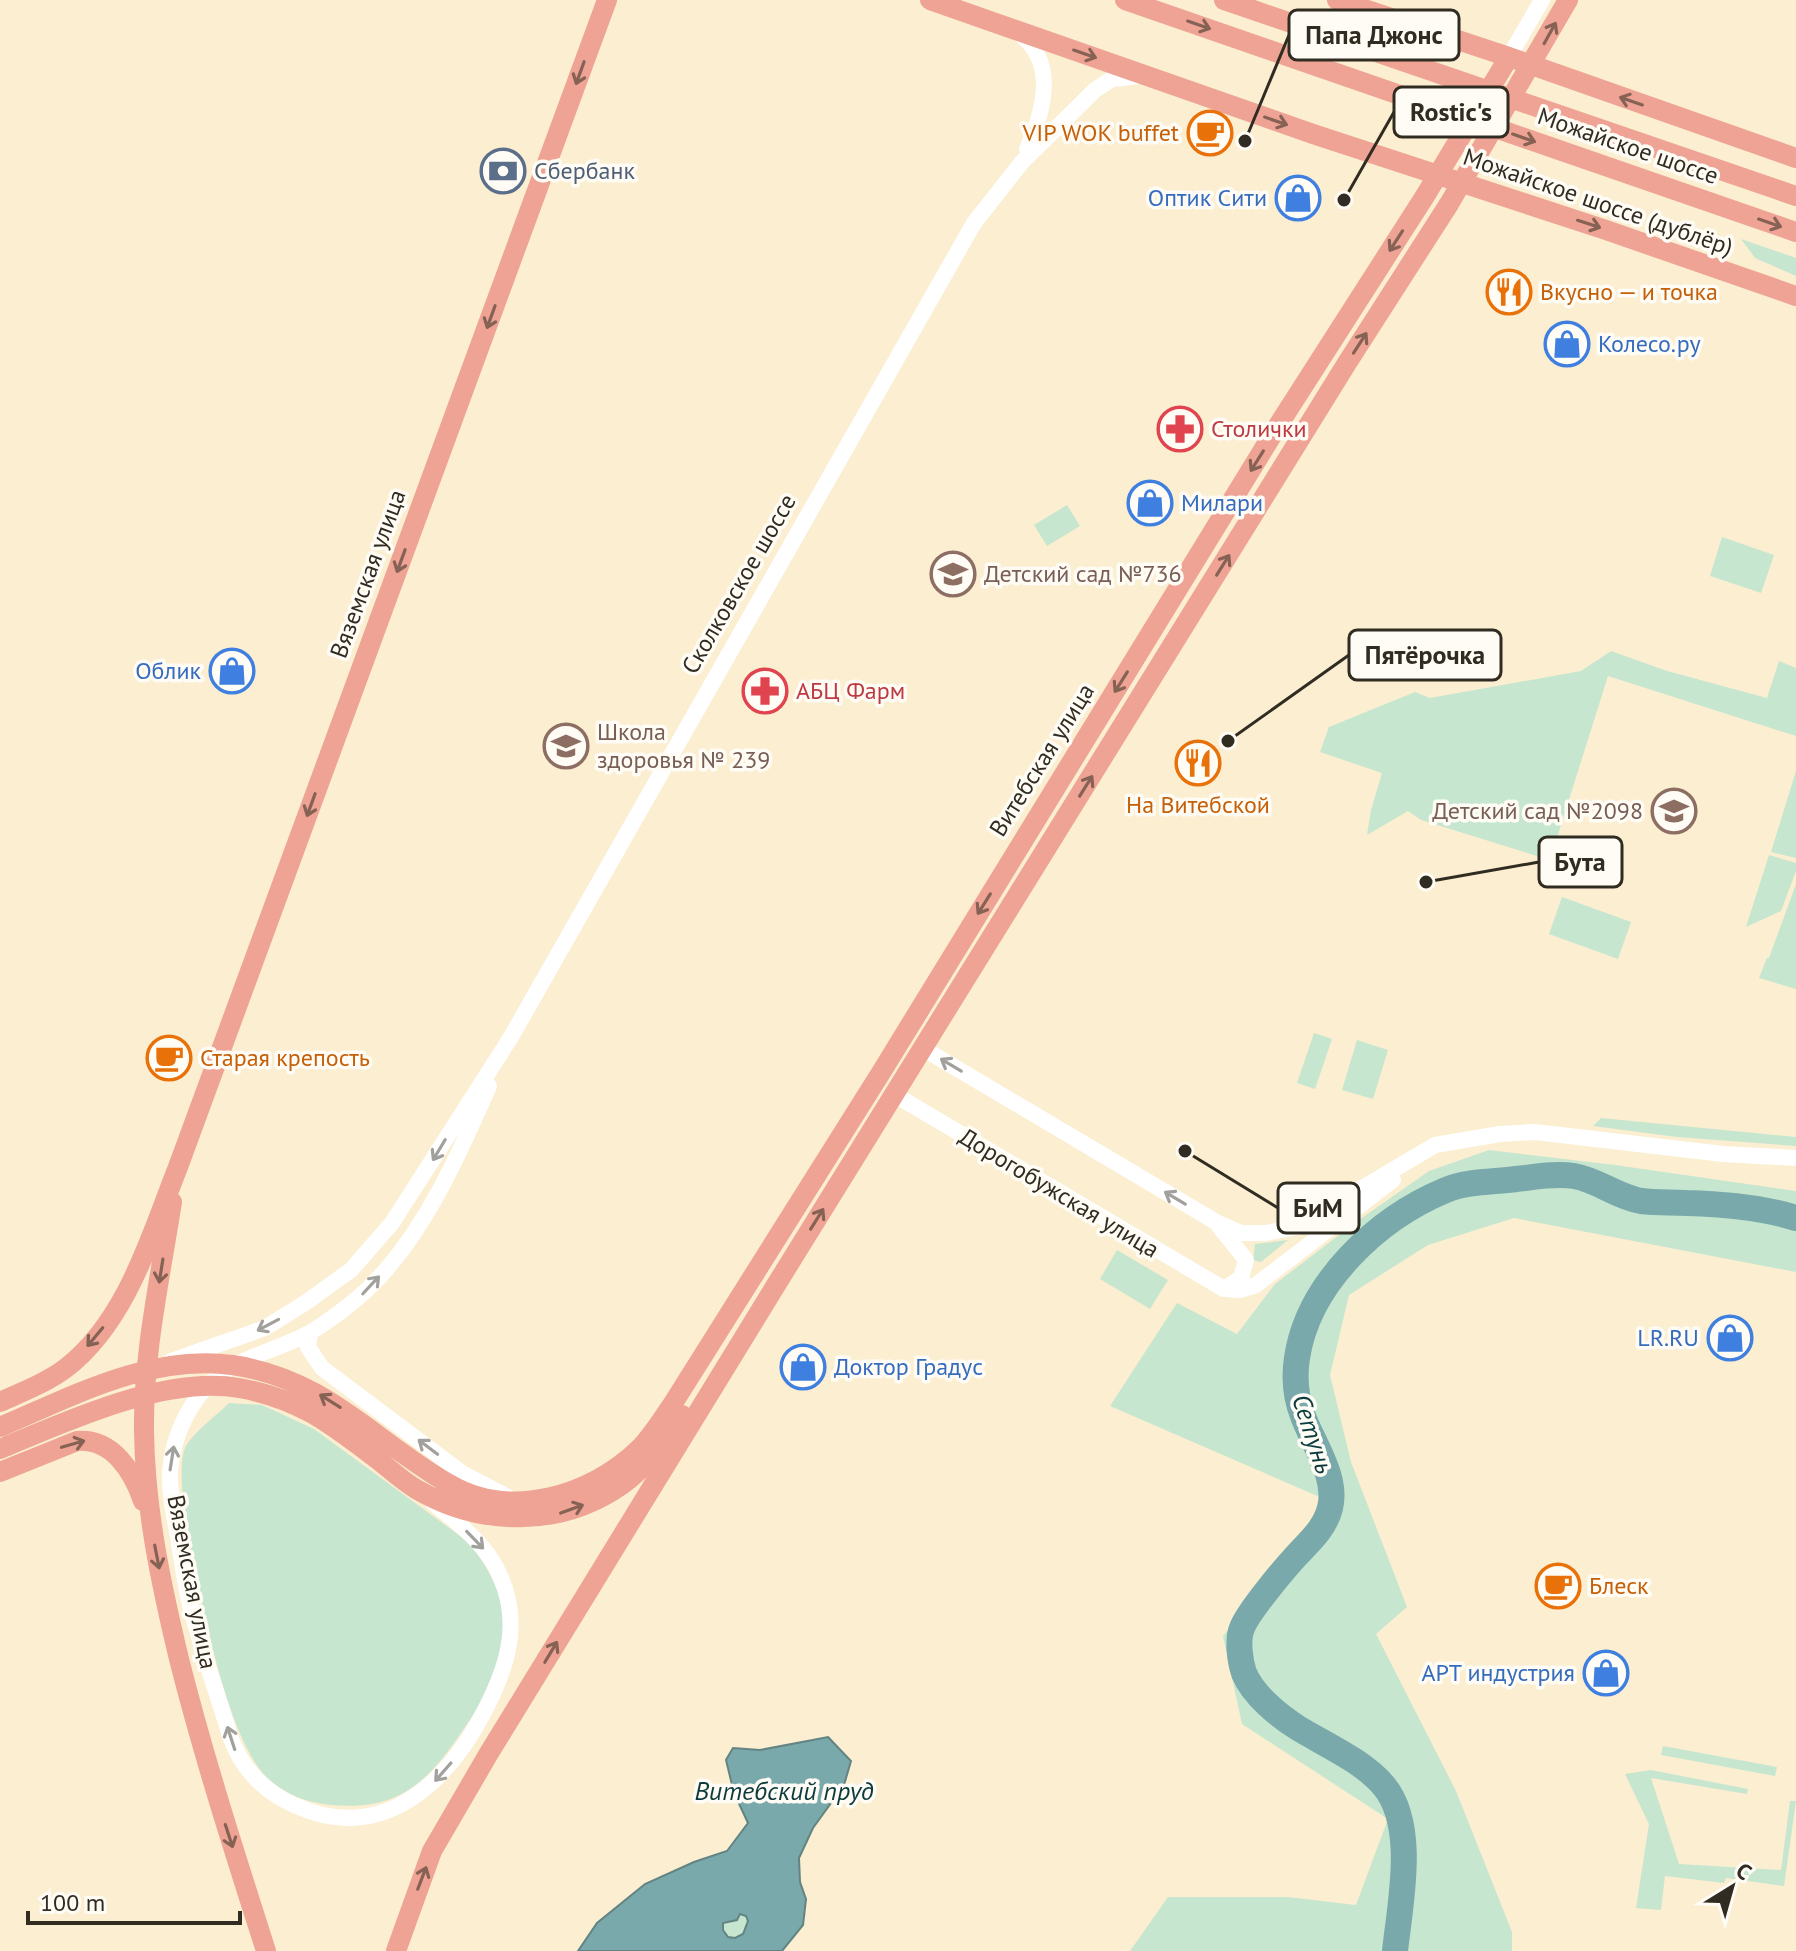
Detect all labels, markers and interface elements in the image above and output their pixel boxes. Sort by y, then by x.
callout: Папа Джонс [1289,10,1459,60]
text: Папа Джонс [1305,18,1443,51]
one-way arrow [1186,19,1211,34]
one-way arrow [1543,21,1558,45]
one-way arrow [1072,48,1097,63]
one-way arrow [572,60,587,85]
callout: Rostic's [1394,87,1508,137]
one-way arrow [1619,93,1644,107]
text: Rostic's [1410,95,1492,128]
street label: Можайское шоссе [1534,100,1723,191]
cafe icon: VIP WOK buffet [1186,109,1234,157]
one-way arrow [1264,114,1289,129]
place label: VIP WOK buffet [1022,117,1179,148]
one-way arrow [1512,131,1537,146]
street label: Можайское шоссе (дублёр) [1459,141,1737,262]
bank icon: Сбербанк [479,147,527,195]
place label: Сбербанк [534,155,635,186]
shop icon: Оптик Сити [1274,174,1322,222]
place label: Оптик Сити [1148,182,1267,213]
one-way arrow [1757,216,1782,231]
one-way arrow [1575,217,1601,232]
one-way arrow [1387,229,1403,252]
restaurant icon: Вкусно — и точка [1485,268,1533,316]
place label: Вкусно — и точка [1540,276,1718,307]
one-way arrow [483,304,497,329]
shop icon: Колесо.ру [1543,320,1591,368]
place label: Колесо.ру [1598,328,1701,359]
one-way arrow [1351,333,1368,355]
pharmacy icon: Столички [1156,405,1204,453]
place label: Столички [1211,413,1307,444]
one-way arrow [1248,449,1264,472]
shop icon: Милари [1126,479,1174,527]
street label: Вяземская улица [323,485,412,662]
place label: Милари [1181,487,1263,518]
street label: Сколковское шоссе [675,488,803,679]
one-way arrow [393,548,407,573]
school or university icon: Детский сад №736 [929,550,977,598]
one-way arrow [1215,554,1231,577]
place label: Детский сад №736 [984,558,1182,589]
callout: Пятёрочка [1349,630,1501,680]
text: Пятёрочка [1365,638,1485,671]
shop icon: Облик [208,647,256,695]
place label: Облик [135,655,202,686]
pharmacy icon: АБЦ Фарм [741,667,789,715]
one-way arrow [1112,670,1128,693]
place label: АБЦ Фарм [796,675,905,706]
street label: Витебская улица [982,678,1101,842]
place label: Школа здоровья № 239 [597,716,770,775]
school or university icon: Школа здоровья № 239 [542,722,590,770]
restaurant icon: На Витебской [1174,739,1222,787]
one-way arrow [1079,775,1095,798]
school or university icon: Детский сад №2098 [1650,787,1698,835]
place label: На Витебской [1126,789,1270,820]
one-way arrow [303,792,317,817]
place label: Детский сад №2098 [1432,795,1643,826]
callout: Бута [1539,837,1622,887]
text: Бута [1554,845,1606,878]
one-way arrow [976,892,992,915]
cafe icon: Старая крепость [145,1034,193,1082]
place label: Старая крепость [200,1042,370,1073]
one-way arrow [940,1057,963,1073]
street label: Дорогобужская улица [954,1121,1165,1265]
one-way arrow [430,1138,446,1161]
callout: БиМ [1278,1183,1359,1233]
one-way arrow [1164,1190,1187,1206]
text: БиМ [1293,1191,1343,1224]
one-way arrow [810,1208,826,1231]
one-way arrow [153,1258,168,1284]
one-way arrow [361,1276,380,1295]
shop icon: LR.RU [1706,1314,1754,1362]
one-way arrow [257,1317,280,1333]
place label: LR.RU [1637,1322,1699,1353]
one-way arrow [86,1326,104,1346]
shop icon: Доктор Градус [779,1343,827,1391]
place label: Доктор Градус [834,1351,983,1382]
water label: Сетунь [1285,1390,1342,1478]
one-way arrow [319,1392,341,1409]
one-way arrow [59,1436,85,1451]
one-way arrow [418,1439,439,1456]
one-way arrow [166,1445,181,1471]
street label: Вяземская улица [160,1492,225,1672]
one-way arrow [559,1500,584,1515]
one-way arrow [466,1530,485,1550]
one-way arrow [150,1544,165,1570]
cafe icon: Блеск [1534,1562,1582,1610]
place label: Блеск [1589,1570,1649,1601]
one-way arrow [543,1641,559,1664]
shop icon: АРТ индустрия [1582,1649,1630,1697]
place label: АРТ индустрия [1422,1657,1575,1688]
one-way arrow [222,1725,237,1750]
one-way arrow [434,1761,452,1781]
water label: Витебский пруд [694,1774,874,1807]
one-way arrow [223,1823,238,1848]
north arrow [1692,1847,1772,1927]
text: С [1731,1856,1757,1886]
one-way arrow [416,1866,430,1890]
scale bar [28,1875,240,1925]
text: 100 m [40,1887,105,1918]

